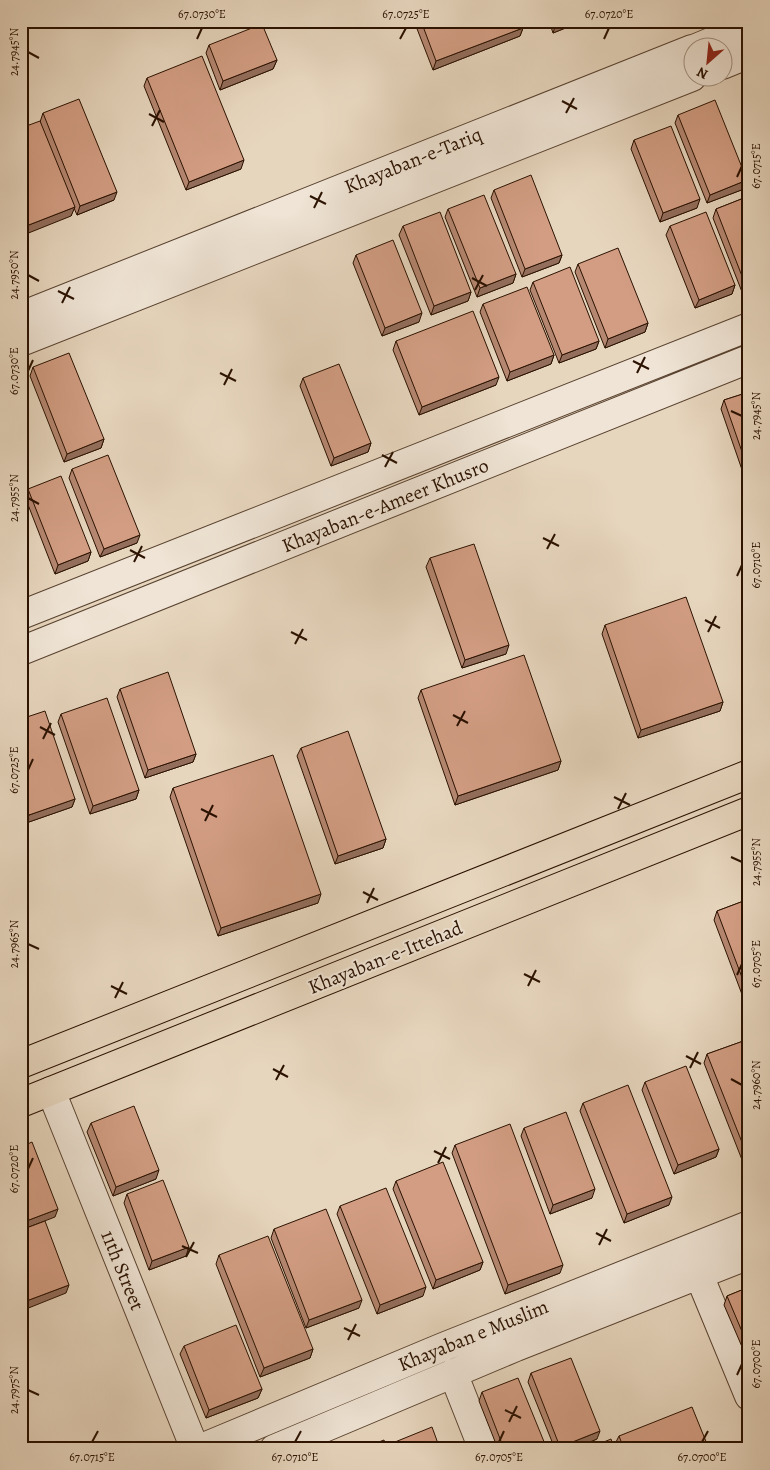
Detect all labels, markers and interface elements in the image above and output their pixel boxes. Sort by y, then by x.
text: 67.0730°E [178,6,226,22]
text: 67.0725°E [382,6,430,22]
text: 67.0720°E [585,6,633,22]
text: 24.7945°N [6,28,22,76]
north arrow [682,38,732,88]
text: N [693,62,711,84]
street label: Khayaban-e-Tariq [340,121,486,200]
text: 67.0715°E [748,143,764,189]
text: 24.7950°N [6,250,22,300]
text: 67.0730°E [6,347,22,395]
text: 24.7945°N [748,392,764,440]
street label: Khayaban-e-Ameer Khusro [278,452,493,559]
text: 24.7955°N [6,474,22,522]
text: 67.0710°E [748,542,764,588]
text: 67.0725°E [6,746,22,794]
text: 24.7955°N [748,838,764,886]
street label: Khayaban-e-Ittehad [304,914,467,1001]
text: 24.7965°N [6,920,22,968]
text: 67.0705°E [748,940,764,988]
text: 24.7960°N [748,1060,764,1110]
text: 67.0720°E [6,1145,22,1193]
street label: 11th Street [94,1226,151,1315]
street label: Khayaban e Muslim [394,1293,553,1378]
text: 67.0700°E [748,1339,764,1389]
text: 24.7975°N [6,1366,22,1414]
text: 67.0715°E [69,1449,115,1465]
text: 67.0710°E [272,1449,318,1465]
text: 67.0705°E [475,1449,523,1465]
text: 67.0700°E [677,1449,727,1465]

